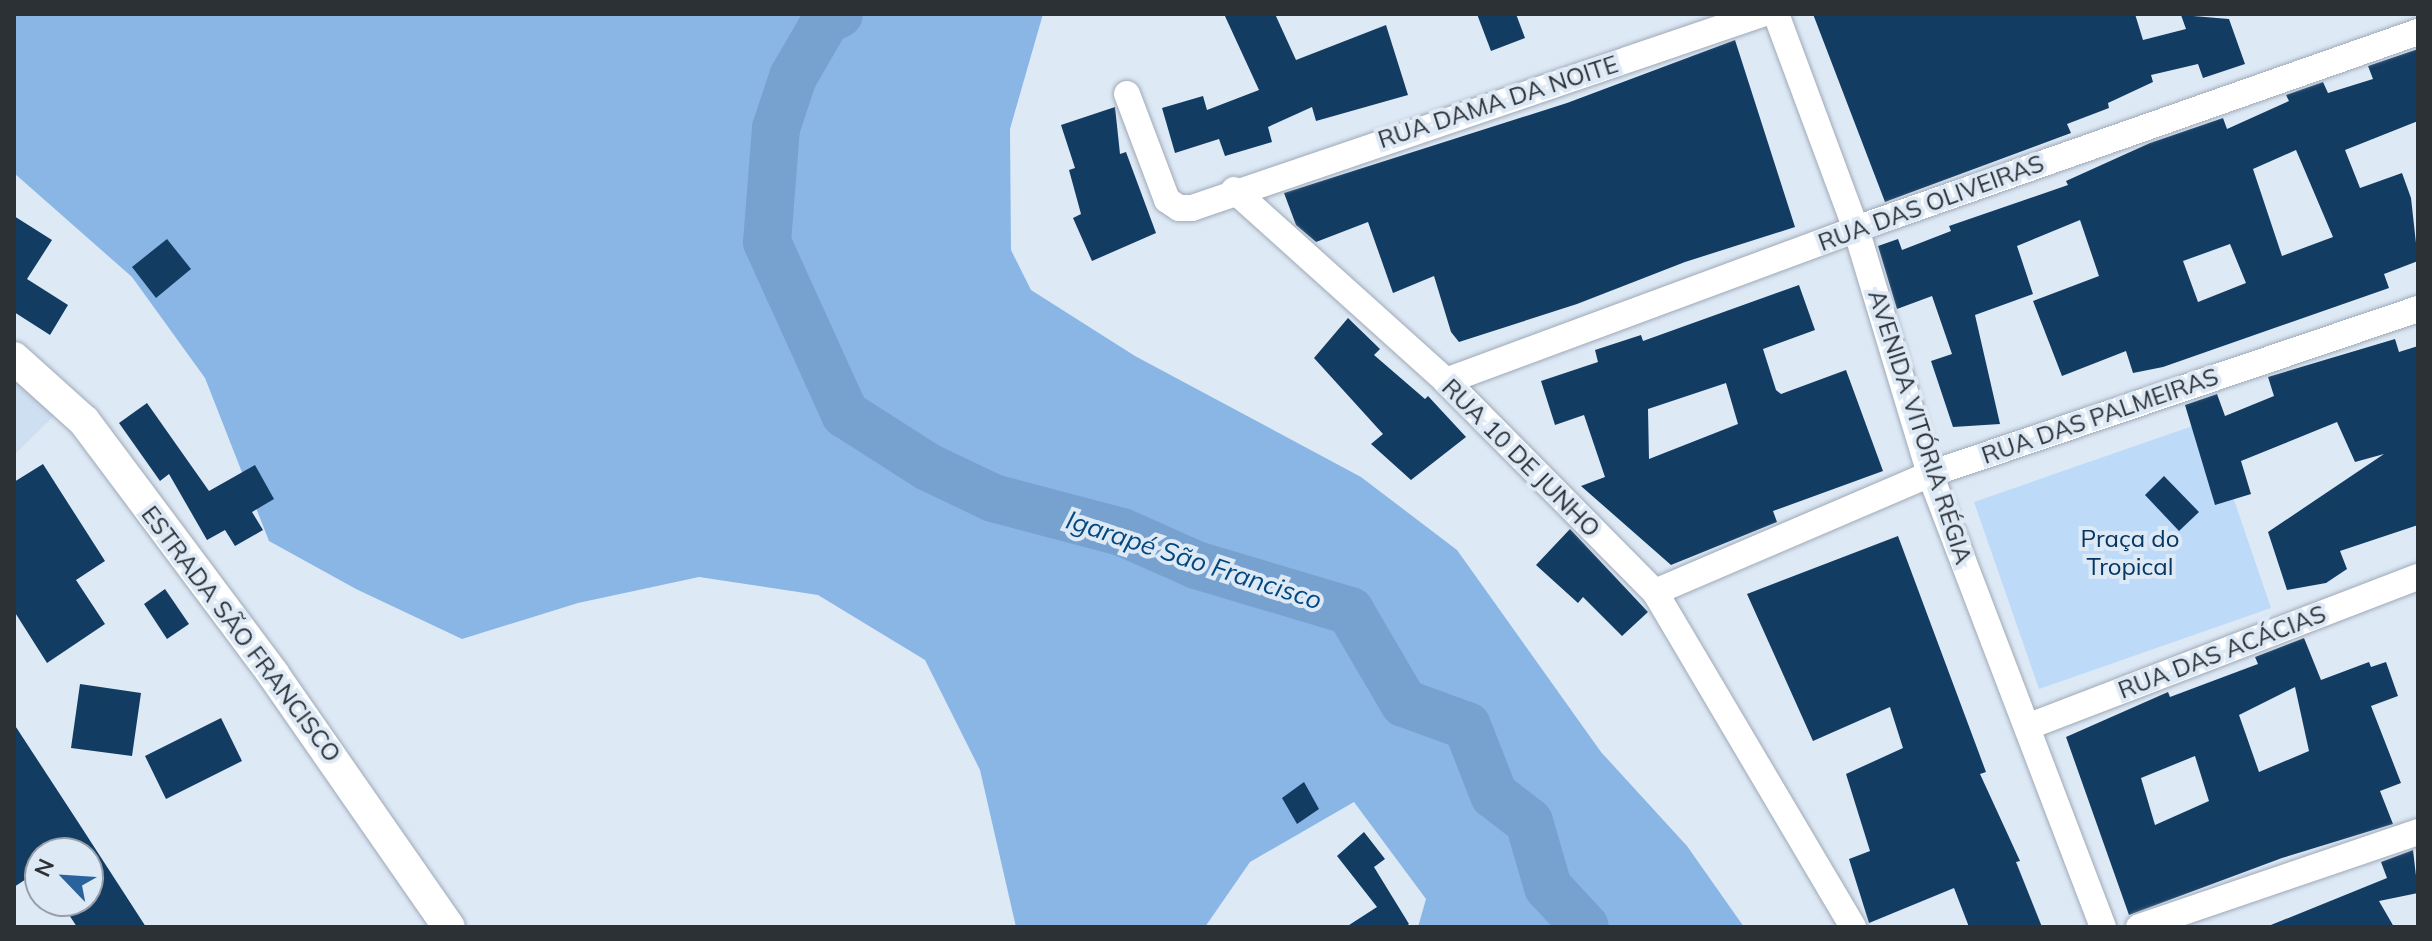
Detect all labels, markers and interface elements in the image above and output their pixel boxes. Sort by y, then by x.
street label: RUA DAMA DA NOITE [1374,50,1622,154]
street label: RUA DAS OLIVEIRAS [1814,149,2048,257]
street label: AVENIDA VITÓRIA RÉGIA [1862,286,1978,568]
street label: RUA DAS PALMEIRAS [1978,362,2222,470]
street label: RUA 10 DE JUNHO [1436,373,1606,543]
street label: ESTRADA SÃO FRANCISCO [135,500,347,768]
water label: Igarapé São Francisco [1062,504,1326,616]
park label: Praça do Tropical [2081,525,2179,581]
street label: RUA DAS ACÁCIAS [2114,599,2330,705]
north arrow [24,837,104,917]
text: N [28,854,60,881]

